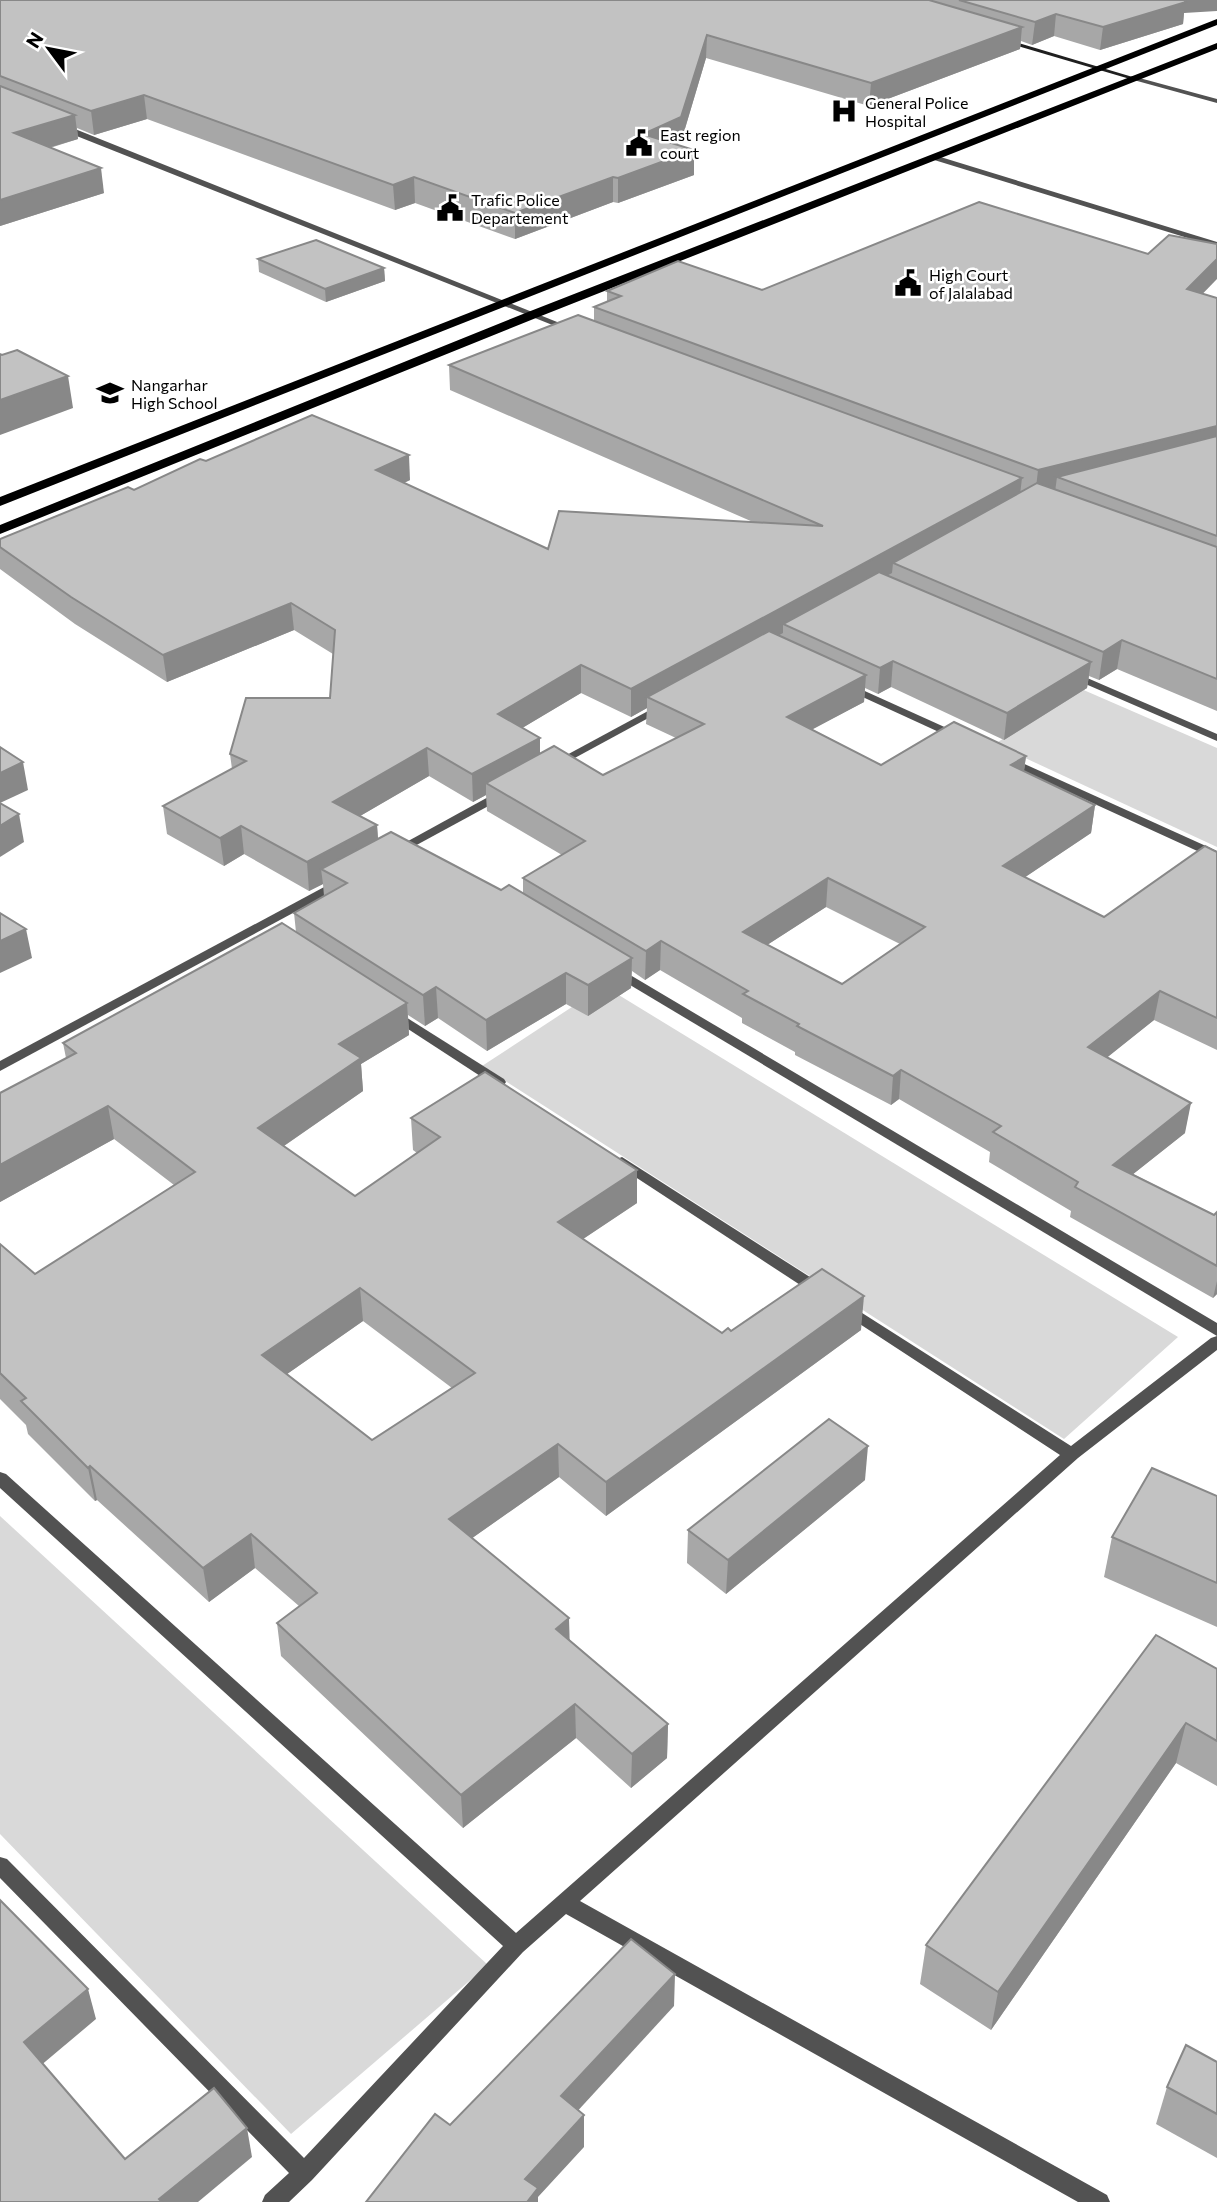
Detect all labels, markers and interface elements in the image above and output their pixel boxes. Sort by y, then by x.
north arrow [14,14,84,84]
text: N [21,28,48,52]
place label: General Police Hospital [865,93,968,130]
hospital icon: General Police Hospital [829,96,859,126]
place label: East region court [660,125,741,162]
public building icon: East region court [624,128,654,158]
place label: Trafic Police Departement [471,190,569,227]
public building icon: Trafic Police Departement [435,193,465,223]
place label: High Court of Jalalabad [929,265,1013,302]
public building icon: High Court of Jalalabad [893,268,923,298]
place label: Nangarhar High School [131,375,218,412]
school or university icon: Nangarhar High School [95,378,125,408]

